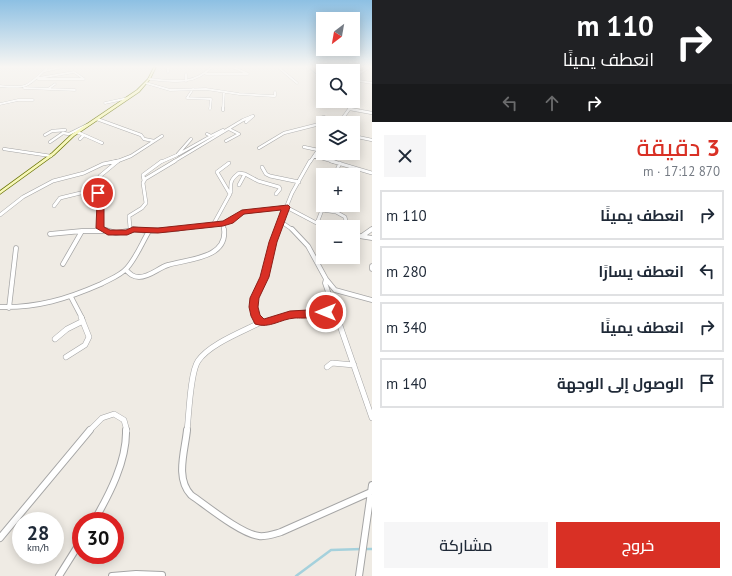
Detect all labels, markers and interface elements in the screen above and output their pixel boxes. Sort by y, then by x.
text: 110 m [577,7,654,44]
north arrow [316,12,360,56]
map controls [316,12,360,264]
icon: right [668,16,720,68]
text: انعطف يمينًا [563,48,654,71]
button: search [316,64,360,108]
icon: left [499,92,521,114]
icon: ahead [541,92,563,114]
icon: right [583,92,605,114]
button: layers [316,116,360,160]
text: 3 دقيقة [636,132,720,163]
button: close [384,135,426,177]
text: 870 m · 17:12 [643,163,720,180]
button: + [316,168,360,212]
pin [81,176,115,210]
icon: arrive [87,182,109,204]
icon: right [696,204,718,226]
text: 110 m [386,206,427,225]
text: انعطف يمينًا [600,206,684,225]
button: − [316,220,360,264]
icon: left [696,260,718,282]
text: 280 m [386,262,427,281]
text: انعطف يسارًا [598,262,684,281]
position arrow [305,291,347,333]
icon: right [696,316,718,338]
text: 340 m [386,318,427,337]
text: انعطف يمينًا [600,318,684,337]
icon: arrive [696,372,718,394]
text: 140 m [386,374,427,393]
text: الوصول إلى الوجهة [557,374,684,393]
speed limit sign: 30 [72,512,124,564]
text: 28 [27,520,49,546]
button: مشاركة [384,522,548,568]
button: خروج [556,522,720,568]
text: km/h [27,541,49,554]

